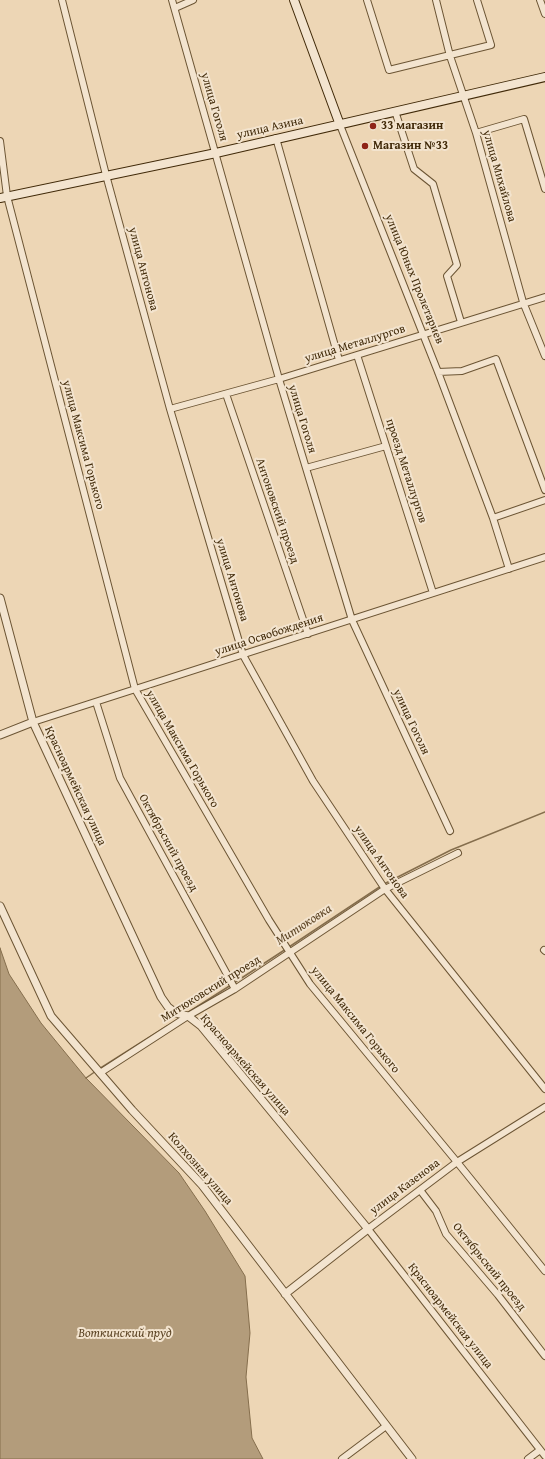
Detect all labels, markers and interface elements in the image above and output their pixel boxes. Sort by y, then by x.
street label: улица Гоголя [197,71,231,143]
street label: улица Азина [236,113,304,143]
place label: 33 магазин [381,119,443,133]
marker: 33 магазин [368,121,378,131]
street label: улица Михайлова [479,128,519,224]
place label: Магазин №33 [373,139,448,153]
marker: Магазин №33 [360,141,370,151]
street label: улица Юных Пролетариев [381,212,447,346]
street label: улица Антонова [125,226,161,312]
street label: улица Металлургов [303,322,407,366]
street label: улица Максима Горького [59,379,107,511]
street label: улица Гоголя [285,383,319,455]
street label: проезд Металлургов [382,417,430,525]
street label: Антоновский проезд [252,456,302,566]
street label: улица Антонова [213,537,251,623]
street label: улица Освобождения [213,611,325,659]
street label: улица Гоголя [390,687,432,757]
street label: улица Максима Горького [142,688,222,810]
street label: Красноармейская улица [41,724,109,848]
street label: Октябрьский проезд [135,792,201,894]
street label: улица Антонова [350,823,412,901]
water label: Митюковка [273,901,335,949]
street label: Митюковский проезд [159,953,263,1025]
street label: улица Максима Горького [307,964,403,1076]
street label: Красноармейская улица [197,1011,293,1119]
street label: Колхозная улица [165,1130,235,1208]
street label: улица Казенова [367,1156,443,1218]
street label: Октябрьский проезд [449,1220,529,1314]
street label: Красноармейская улица [404,1260,496,1372]
water label: Воткинский пруд [78,1326,172,1342]

